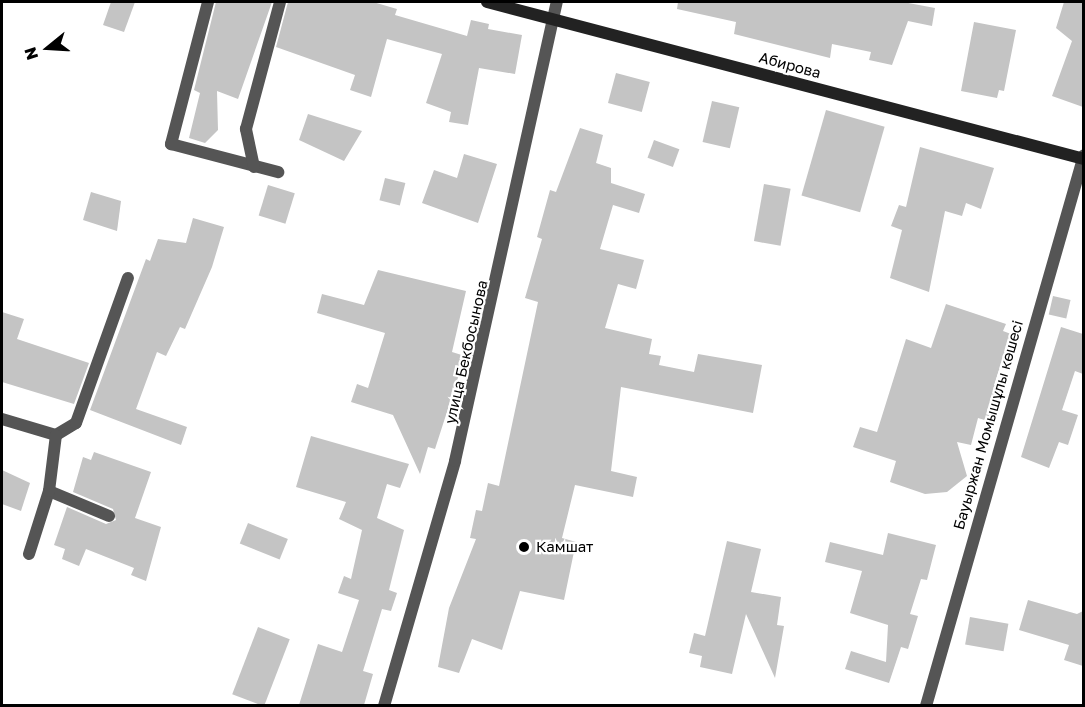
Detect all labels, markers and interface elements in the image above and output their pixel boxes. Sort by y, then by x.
north arrow [18,18,78,78]
text: N [19,45,42,62]
street label: Абирова [757,48,823,82]
street label: улица Бекбосынова [441,278,491,426]
street label: Бауыржан Момышұлы көшесі [949,318,1027,532]
place label: Камшат [536,538,593,556]
marker: Камшат [517,540,531,554]

